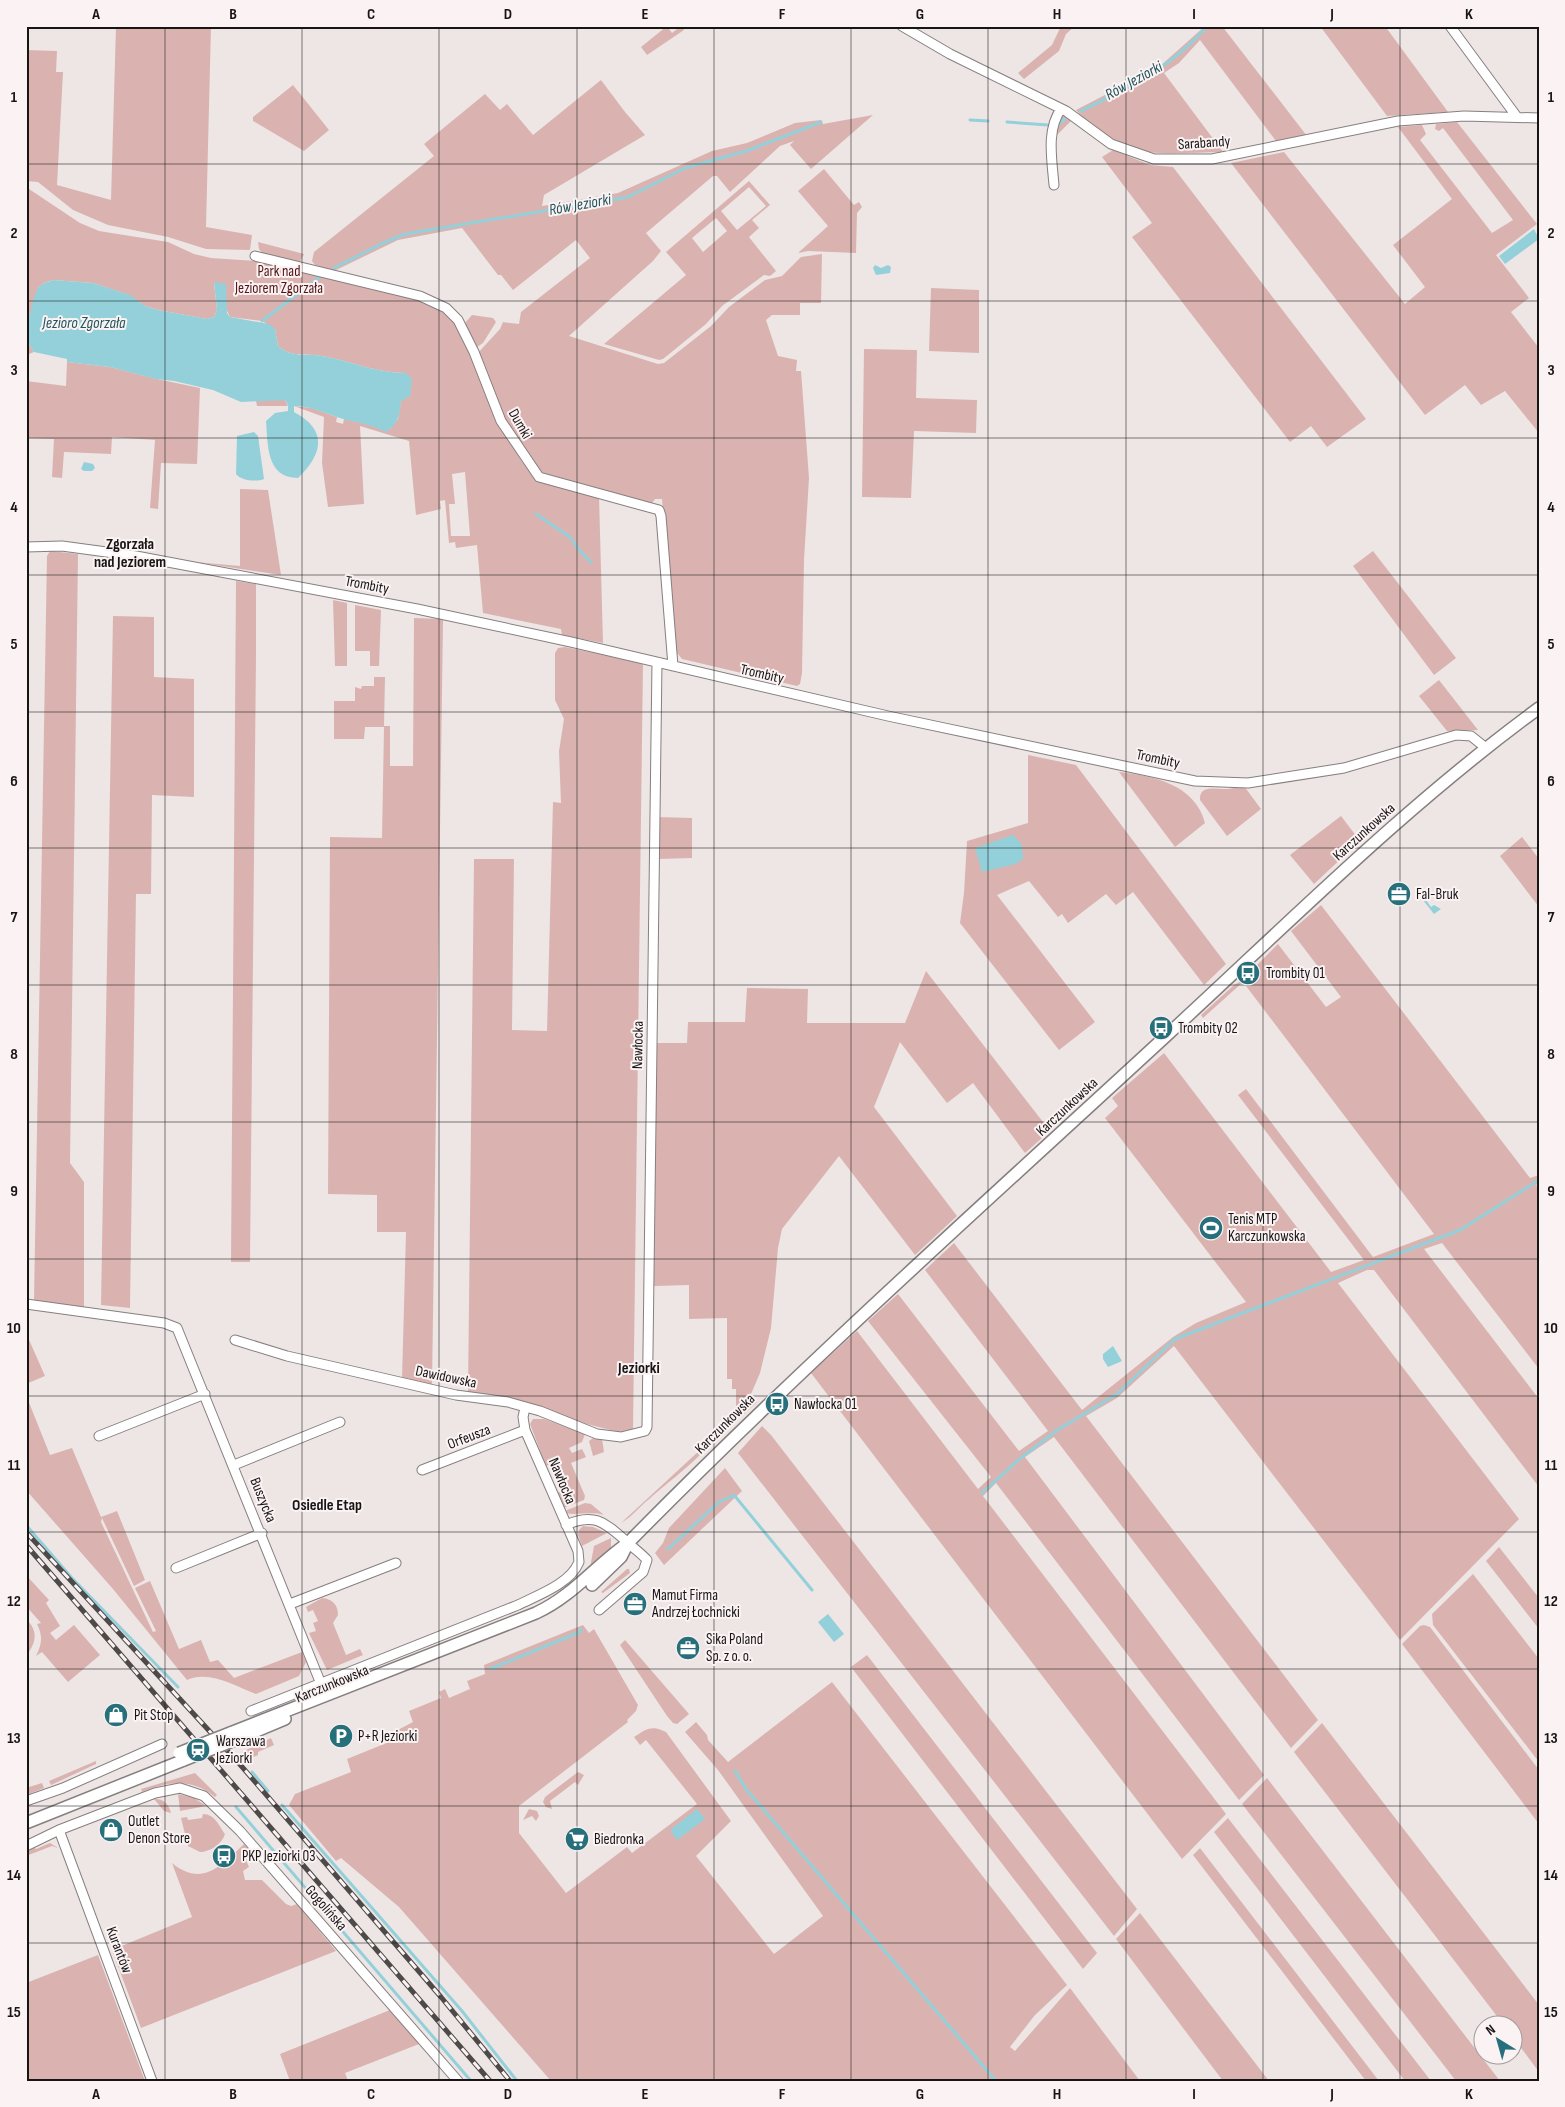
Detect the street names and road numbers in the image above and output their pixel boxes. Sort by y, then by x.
street label: Sarabandy [1177,132,1231,154]
street label: Dumki [504,405,536,443]
street label: Trombity [343,571,391,599]
street label: Trombity [738,660,786,688]
street label: Trombity [1134,745,1182,773]
street label: Karczunkowska [1329,799,1399,865]
street label: Nawłocka [628,1020,648,1069]
street label: Karczunkowska [1032,1073,1102,1140]
street label: Dawidowska [414,1361,478,1393]
street label: Karczunkowska [691,1390,759,1458]
street label: Orfeusza [445,1420,493,1454]
street label: Nawłocka [544,1455,580,1507]
street label: Buszycka [245,1475,281,1525]
street label: Karczunkowska [293,1661,372,1707]
street label: Gogolińska [301,1881,351,1935]
street label: Kurantów [101,1924,137,1976]

